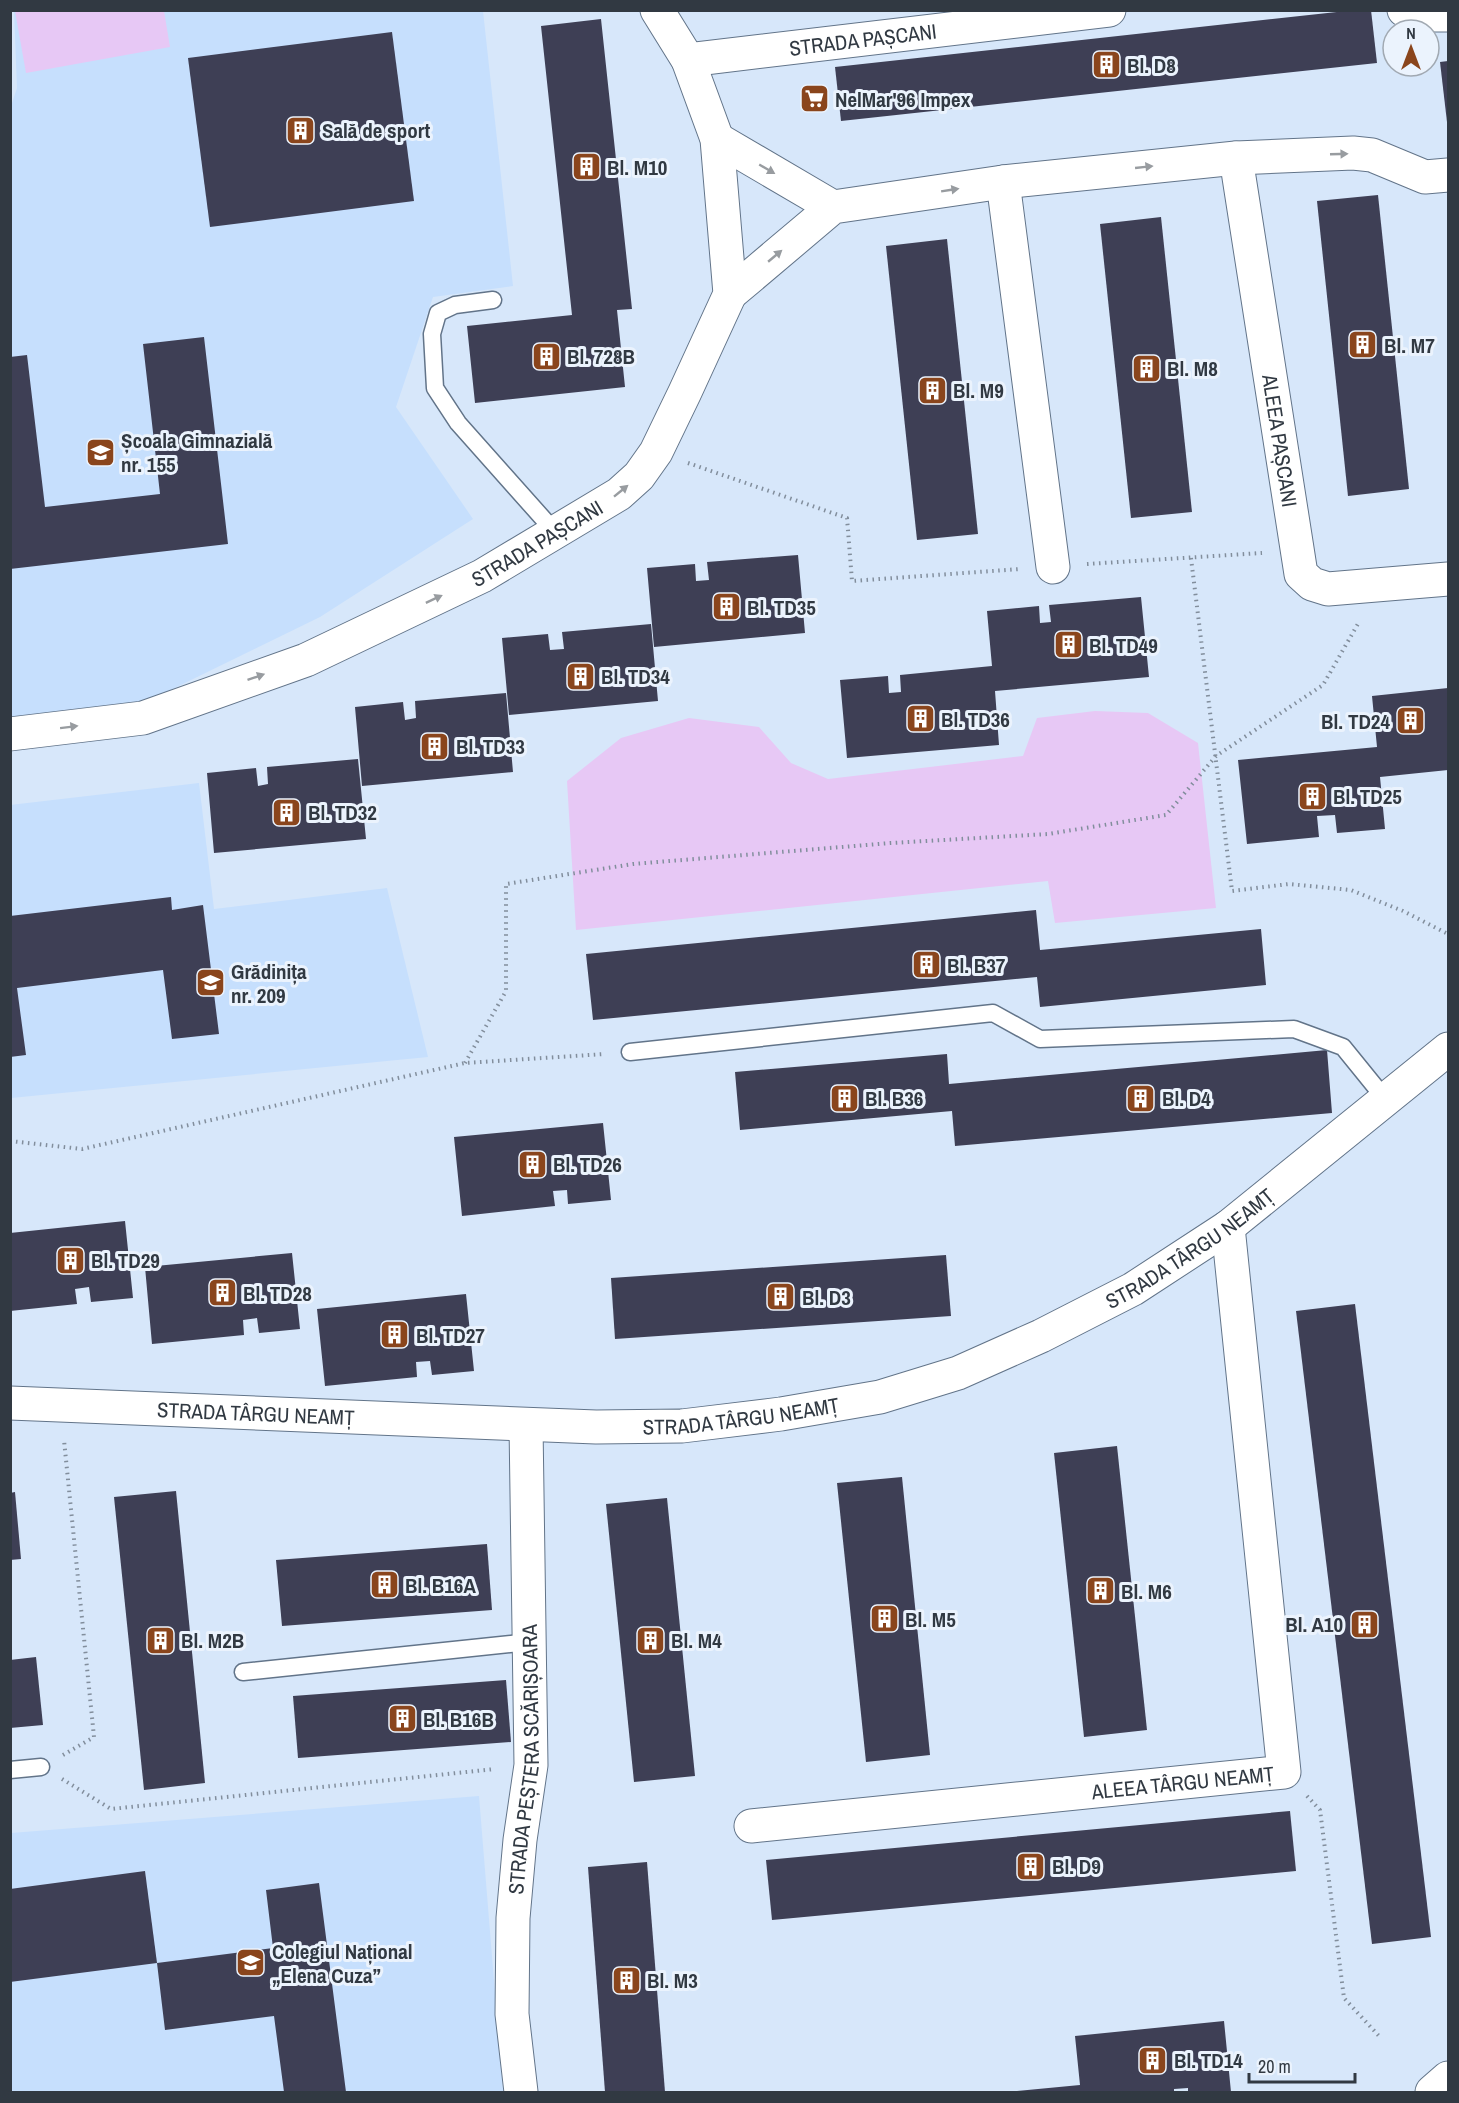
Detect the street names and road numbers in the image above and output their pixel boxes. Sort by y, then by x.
street label: STRADA PAȘCANI [788,16,938,62]
street label: ALEEA PAȘCANI [1255,371,1305,509]
street label: STRADA PAȘCANI [467,493,608,593]
street label: STRADA TÂRGU NEAMȚ [1100,1181,1280,1315]
street label: STRADA TÂRGU NEAMȚ [643,1390,842,1441]
street label: STRADA TÂRGU NEAMȚ [156,1395,356,1432]
street label: STRADA PEȘTERA SCĂRIȘOARA [501,1623,545,1895]
street label: ALEEA TÂRGU NEAMȚ [1089,1759,1276,1806]

